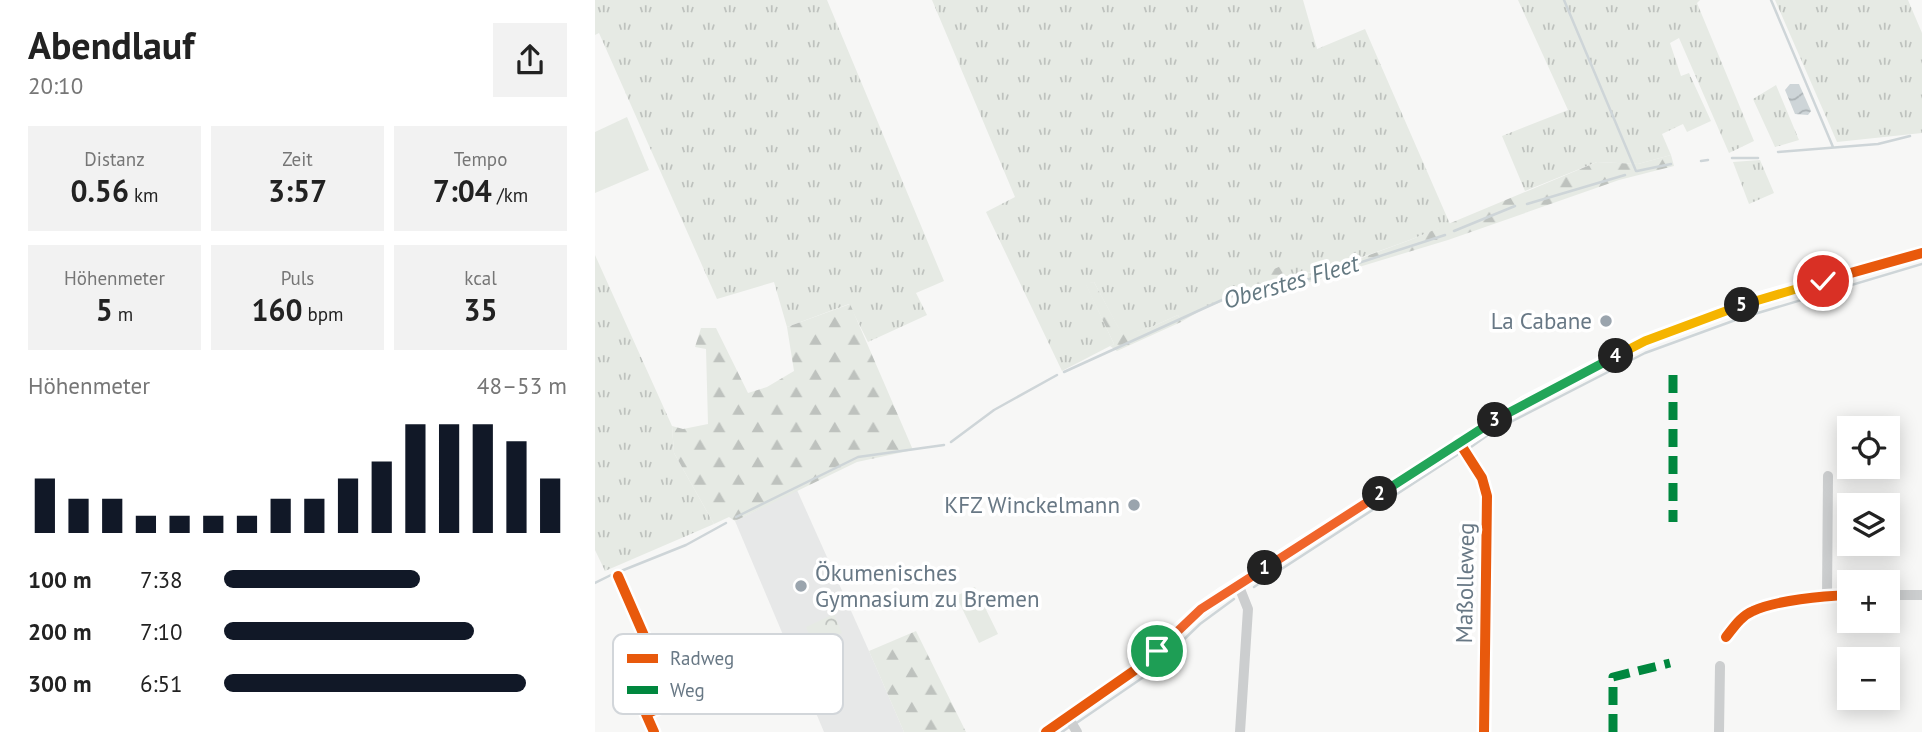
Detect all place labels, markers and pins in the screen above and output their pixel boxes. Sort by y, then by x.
pin [1793,251,1853,311]
pin: 5 [1725,288,1759,322]
place label: La Cabane [1491,306,1592,335]
marker: La Cabane [1598,313,1614,329]
pin: 4 [1599,338,1633,374]
pin: 3 [1478,402,1513,438]
pin: 2 [1363,476,1397,512]
place label: KFZ Winckelmann [944,490,1120,519]
marker: KFZ Winckelmann [1126,497,1142,513]
pin: 1 [1247,550,1283,586]
place label: Ökumenisches Gymnasium zu Bremen [815,558,1040,613]
marker: Ökumenisches Gymnasium zu Bremen [793,578,809,594]
pin [1127,621,1187,681]

